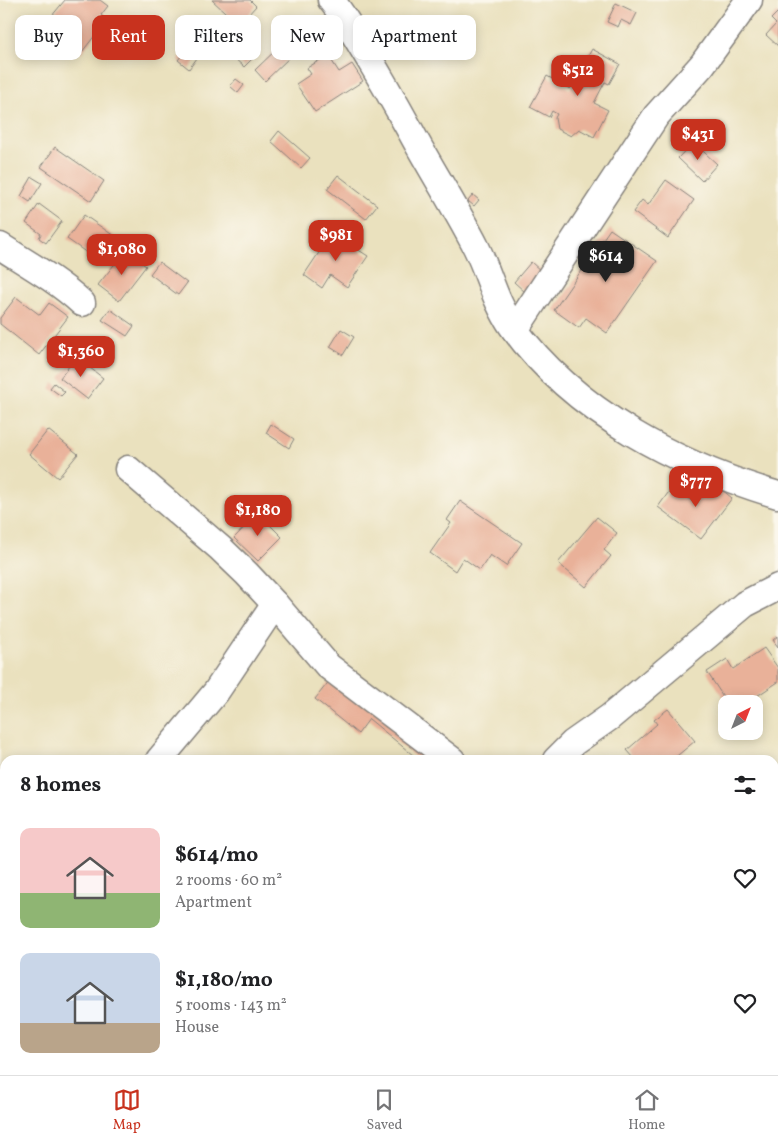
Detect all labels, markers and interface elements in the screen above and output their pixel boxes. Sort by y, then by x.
chip: Buy [15,15,82,60]
chip: Rent [92,15,165,60]
chip: Filters [175,15,261,60]
chip: New [271,15,343,60]
chip: Apartment [353,15,476,60]
pin: $512 [548,54,608,97]
text: $512 [562,60,594,82]
pin: $431 [668,119,728,161]
text: $431 [682,124,714,146]
pin: $981 [306,220,366,262]
text: $981 [320,225,352,247]
pin: $1,080 [81,234,163,276]
text: $1,080 [98,239,146,261]
pin: $614 [576,240,636,283]
text: $614 [589,246,623,268]
pin: $1,360 [40,336,122,378]
text: $1,360 [58,341,104,363]
pin: $777 [666,466,726,508]
text: $777 [680,471,712,493]
pin: $1,180 [217,494,299,537]
text: $1,180 [236,500,281,522]
north arrow [718,695,762,740]
map controls [718,695,763,740]
text: 8 homes [20,771,101,800]
icon: filters [731,771,759,799]
text: $614/mo [175,841,258,870]
icon: home [60,848,120,908]
icon: heart [731,864,759,892]
text: 2 rooms · 60 m² [175,870,282,892]
text: Apartment [175,892,252,914]
text: $1,180/mo [175,966,273,995]
icon: home [60,973,120,1033]
icon: heart [731,989,759,1017]
text: 5 rooms · 143 m² [175,995,287,1017]
text: House [175,1017,219,1039]
tab: Map [113,1086,141,1135]
tab: Saved [366,1086,403,1135]
tab: Home [628,1086,665,1135]

